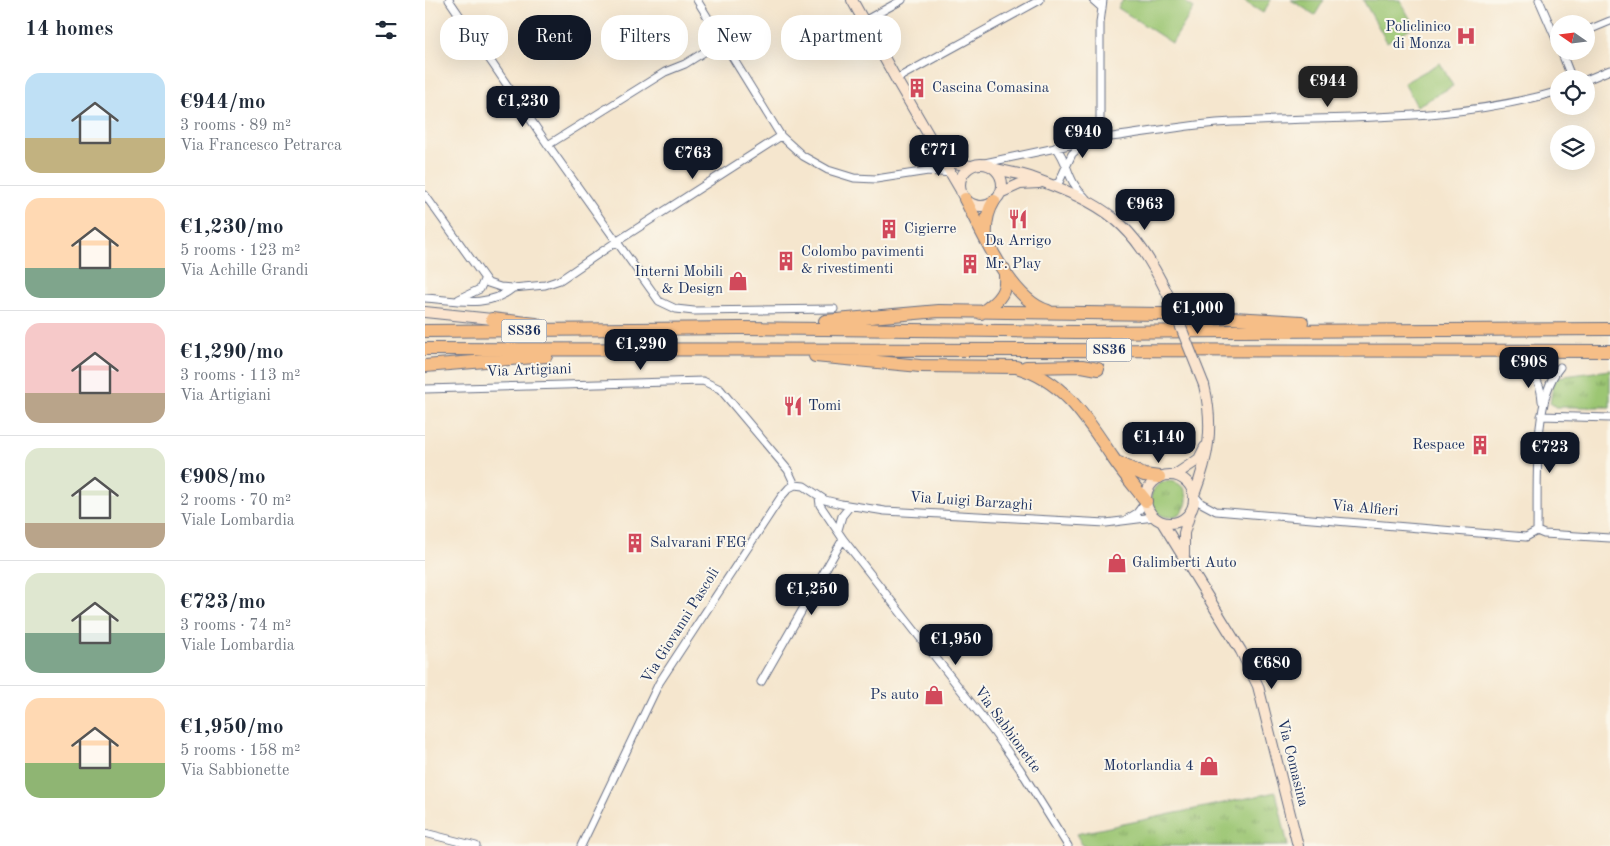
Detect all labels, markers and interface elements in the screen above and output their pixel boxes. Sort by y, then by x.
chip: Buy [440,15,508,60]
chip: Rent [518,15,591,60]
chip: Filters [601,15,688,60]
chip: New [698,15,771,60]
chip: Apartment [781,15,901,60]
north arrow [1550,15,1595,60]
map controls [1550,15,1595,170]
icon: filters [372,16,400,44]
text: 14 homes [25,19,113,40]
place label: Policlinico di Monza [1385,20,1452,52]
hospital icon: Policlinico di Monza [1455,25,1477,47]
pin: €944 [1298,66,1358,108]
button: locate [1550,70,1595,115]
text: €944 [1309,74,1347,90]
building icon: Cascina Comasina [906,77,928,99]
place label: Cascina Comasina [932,81,1050,96]
pin: €1,230 [482,86,564,128]
text: €944/mo [180,92,266,113]
icon: home [65,93,125,153]
text: €1,230 [498,94,548,110]
pin: €940 [1053,116,1113,159]
text: 3 rooms · 89 m² [180,118,291,134]
text: €940 [1064,125,1102,141]
button: layers [1550,125,1595,170]
pin: €771 [909,134,969,177]
text: Via Francesco Petrarca [180,138,342,154]
pin: €763 [663,138,723,180]
text: €771 [920,143,958,159]
text: €763 [674,146,712,162]
pin: €963 [1115,188,1175,231]
text: €963 [1126,197,1164,213]
restaurant icon: Da Arrigo [1007,208,1029,230]
text: €1,230/mo [180,217,284,238]
icon: home [65,218,125,278]
building icon: Cigierre [878,218,900,240]
place label: Cigierre [904,222,956,237]
place label: Da Arrigo [985,234,1051,249]
text: 5 rooms · 123 m² [180,243,300,259]
place label: Colombo pavimenti & rivestimenti [801,245,924,277]
building icon: Colombo pavimenti & rivestimenti [775,250,797,272]
building icon: Mr. Play [959,253,981,275]
place label: Mr. Play [985,257,1042,272]
text: Via Achille Grandi [180,263,308,279]
place label: Interni Mobili & Design [634,265,723,297]
shop icon: Interni Mobili & Design [727,270,749,292]
pin: €1,000 [1157,292,1239,335]
text: €1,000 [1173,301,1223,317]
road number: SS36 [501,320,547,342]
pin: €1,290 [600,328,682,371]
text: €1,290 [616,337,666,353]
road number: SS36 [1087,338,1131,362]
text: €1,290/mo [180,342,284,363]
icon: home [65,343,125,403]
pin: €908 [1499,346,1559,389]
text: €908 [1510,355,1548,371]
street label: Via Artigiani [486,362,572,380]
text: 3 rooms · 113 m² [180,368,300,384]
text: Via Artigiani [180,388,271,404]
restaurant icon: Tomi [782,395,804,417]
place label: Tomi [808,399,841,414]
pin: €1,140 [1118,422,1200,464]
text: €1,140 [1134,430,1184,446]
pin: €723 [1520,432,1580,474]
building icon: Respace [1469,434,1491,456]
place label: Respace [1412,438,1465,453]
text: €723 [1531,440,1569,456]
text: €908/mo [180,467,266,488]
icon: home [65,468,125,528]
street label: Via Luigi Barzaghi [909,490,1033,514]
text: 2 rooms · 70 m² [180,493,291,509]
street label: Via Alfieri [1331,499,1399,519]
text: Viale Lombardia [180,513,295,529]
building icon: Salvarani FEG [624,532,646,554]
place label: Salvarani FEG [650,536,747,551]
shop icon: Galimberti Auto [1106,552,1128,574]
place label: Galimberti Auto [1132,556,1237,571]
street label: Via Giovanni Pascoli [639,566,723,686]
pin: €1,250 [771,574,853,616]
text: €1,250 [787,582,837,598]
text: €723/mo [180,592,266,613]
icon: home [65,593,125,653]
text: 3 rooms · 74 m² [180,618,291,634]
pin: €1,950 [915,624,997,666]
text: €1,950 [931,632,981,648]
text: Viale Lombardia [180,638,295,654]
pin: €680 [1242,648,1302,690]
text: €680 [1253,656,1291,672]
shop icon: Ps auto [923,684,945,706]
street label: Via Sabbionette [971,684,1043,776]
place label: Ps auto [870,688,919,703]
text: €1,950/mo [180,717,284,738]
icon: home [65,718,125,778]
street label: Via Comasina [1274,718,1310,809]
text: 5 rooms · 158 m² [180,743,300,759]
shop icon: Motorlandia 4 [1198,755,1220,777]
place label: Motorlandia 4 [1103,759,1194,774]
text: Via Sabbionette [180,763,289,779]

